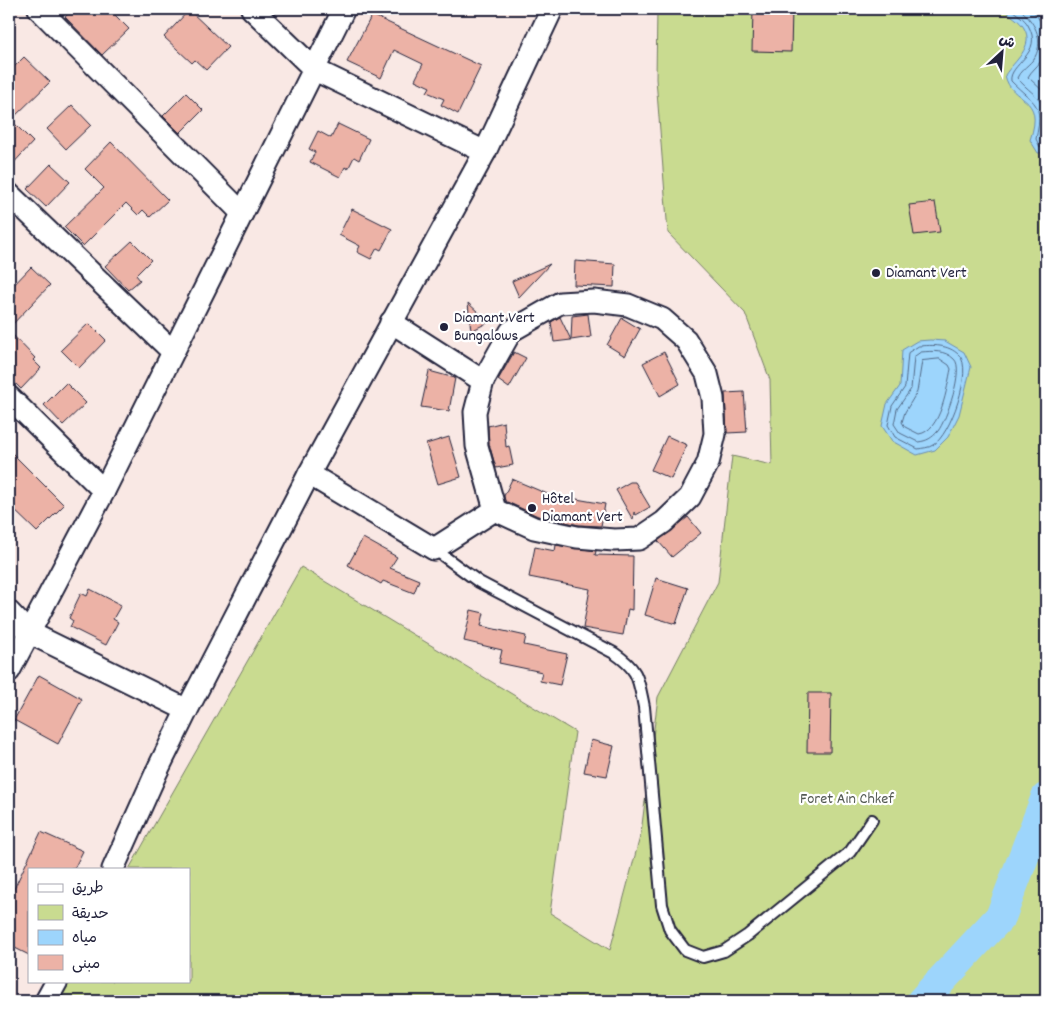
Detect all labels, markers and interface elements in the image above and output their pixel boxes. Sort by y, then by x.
north arrow [978,28,1028,78]
text: ش [996,30,1018,54]
place label: Diamant Vert [886,262,967,285]
marker: Diamant Vert [870,267,882,279]
place label: Diamant Vert Bungalows [454,307,535,348]
marker: Diamant Vert Bungalows [438,321,450,333]
place label: Hôtel Diamant Vert [542,488,623,529]
marker: Hôtel Diamant Vert [526,502,538,514]
park label: Foret Ain Chkef [800,788,894,811]
legend [28,868,190,982]
text: طريق [72,878,104,900]
text: حديقة [72,904,109,926]
text: مياه [72,928,97,950]
text: مبنى [72,954,100,976]

